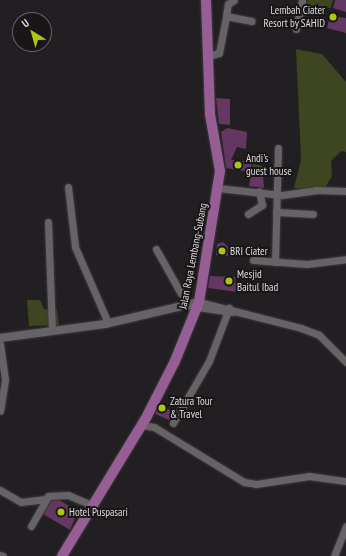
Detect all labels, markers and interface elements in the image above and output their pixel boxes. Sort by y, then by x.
place label: Lembah Ciater Resort by SAHID [263,4,325,30]
north arrow [12,12,52,52]
marker: Lembah Ciater Resort by SAHID [328,12,338,22]
text: U [19,16,32,31]
place label: Andi's guest house [246,152,292,178]
marker: Andi's guest house [233,160,243,170]
street label: Jalan Raya Lembang-Subang [176,202,210,310]
place label: BRI Ciater [230,244,268,258]
marker: BRI Ciater [217,246,227,256]
place label: Mesjid Baitul Ibad [237,268,278,294]
marker: Mesjid Baitul Ibad [224,276,234,286]
place label: Zatura Tour & Travel [170,395,213,421]
marker: Zatura Tour & Travel [157,403,167,413]
place label: Hotel Puspasari [69,505,128,519]
marker: Hotel Puspasari [56,507,66,517]

